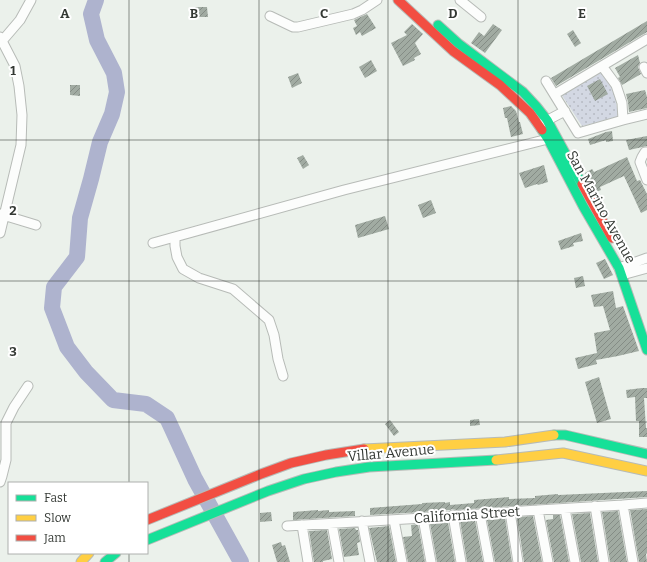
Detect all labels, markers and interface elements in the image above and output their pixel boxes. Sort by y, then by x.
text: A [60,6,70,21]
text: B [190,6,198,21]
text: C [320,6,328,21]
text: D [448,6,458,21]
text: E [578,6,586,21]
text: 1 [10,63,16,78]
street label: San Marino Avenue [563,148,639,266]
text: 2 [9,203,17,218]
text: 3 [9,344,17,359]
street label: Villar Avenue [347,441,435,465]
legend [8,482,148,554]
text: Fast [44,491,68,505]
street label: California Street [413,503,521,527]
text: Slow [44,511,71,525]
text: Jam [43,531,66,545]

